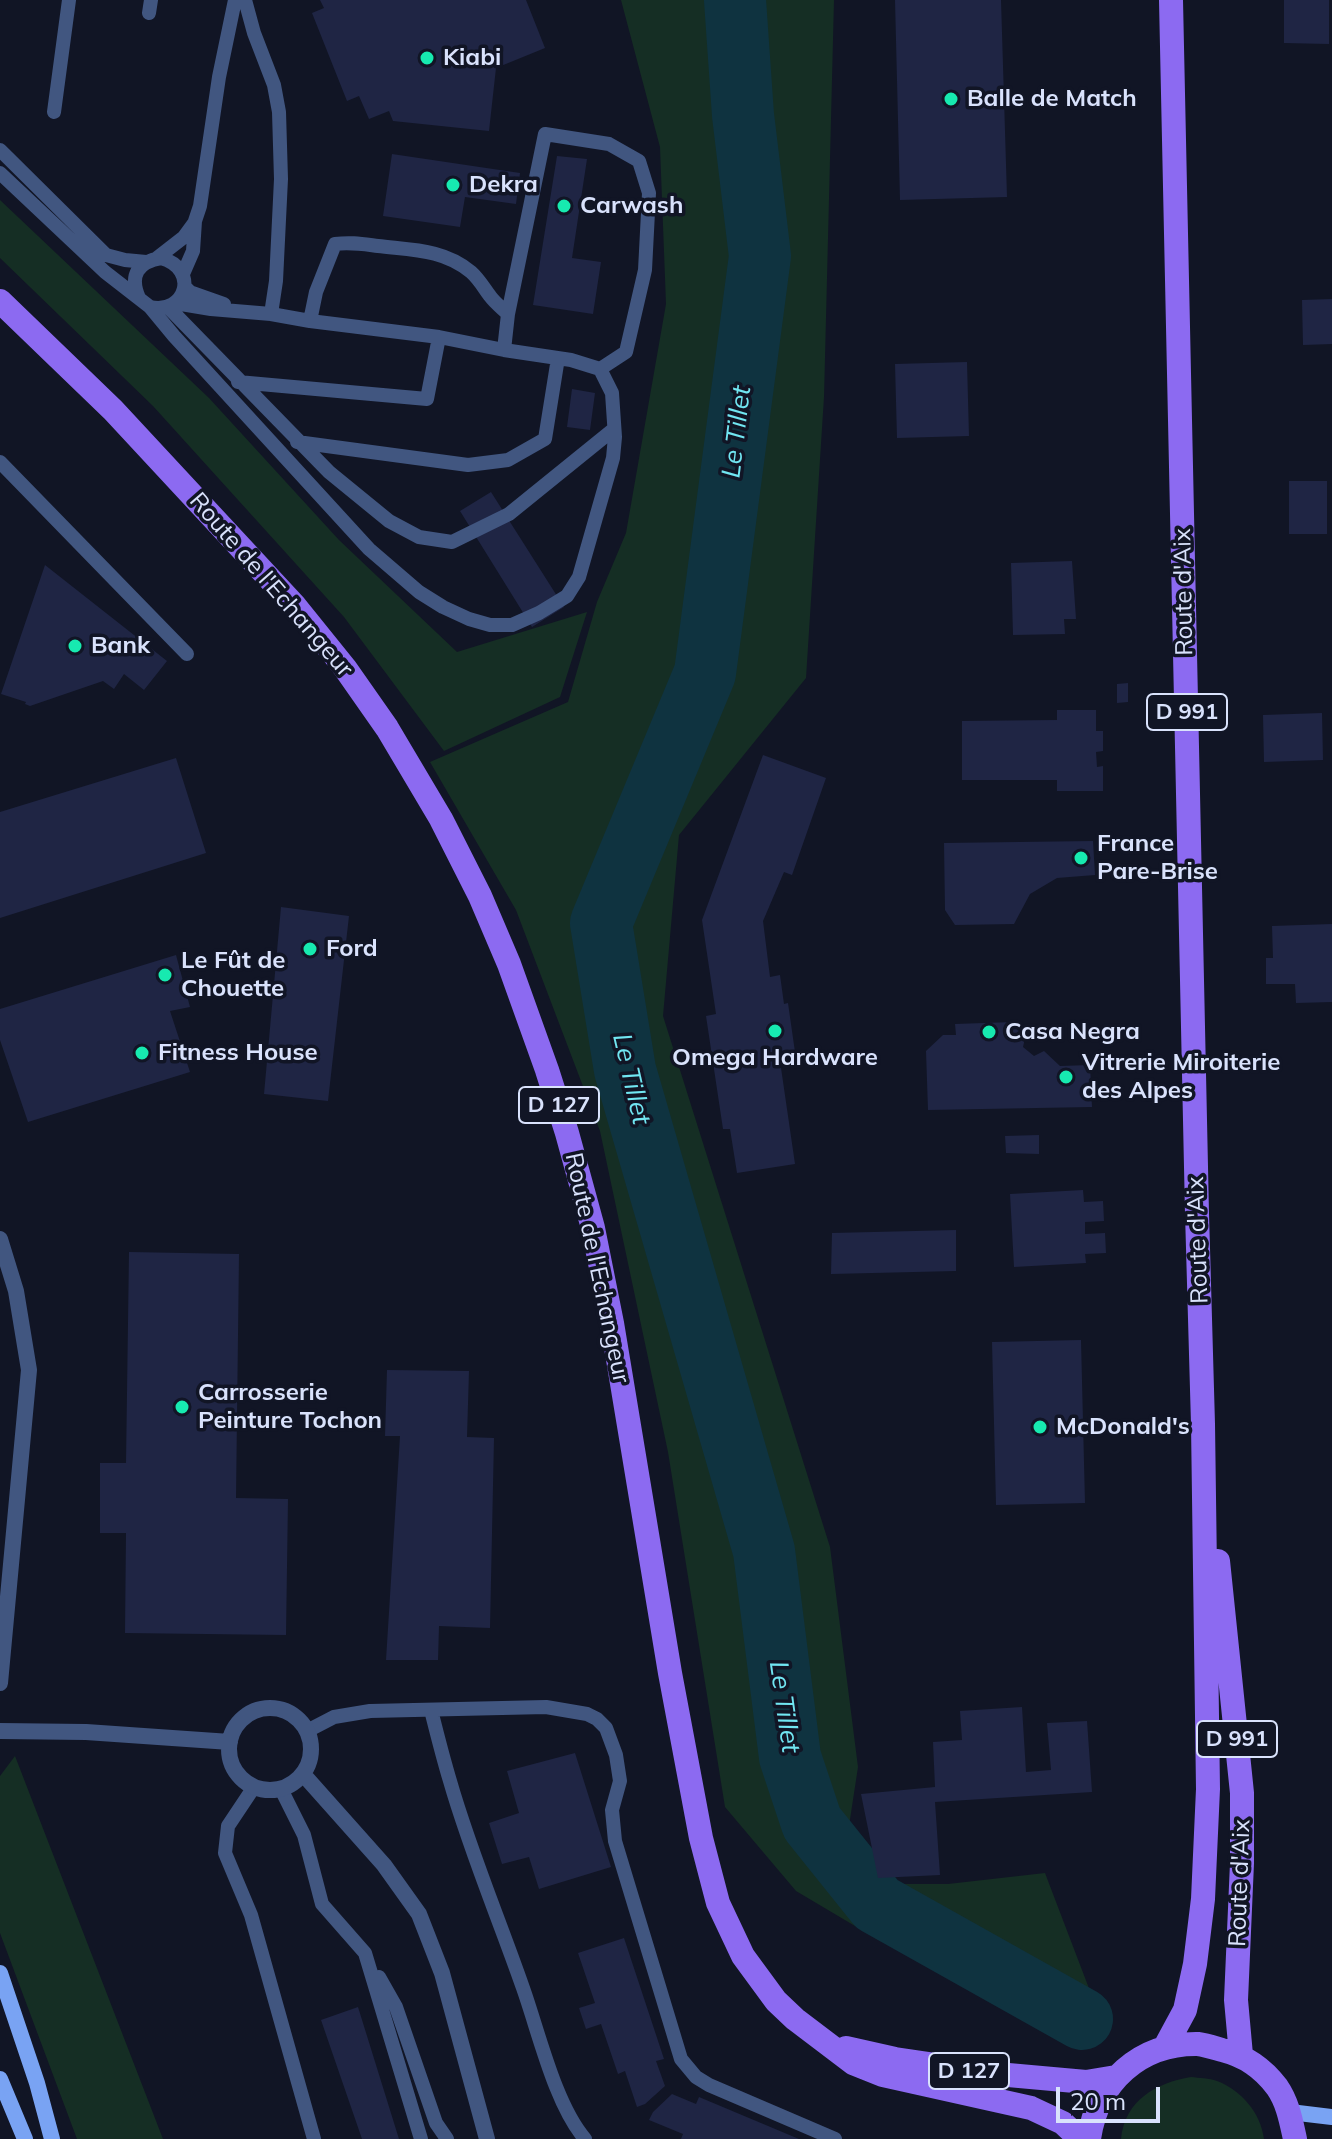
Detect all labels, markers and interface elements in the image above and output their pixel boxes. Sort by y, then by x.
place label: Kiabi [443,44,501,72]
marker: Kiabi [418,49,436,67]
place label: Balle de Match [967,85,1137,113]
marker: Balle de Match [942,90,960,108]
place label: Dekra [469,171,538,199]
marker: Dekra [444,176,462,194]
place label: Carwash [580,192,683,220]
marker: Carwash [555,197,573,215]
water label: Le Tillet [716,384,758,480]
street label: Route de l'Echangeur [183,487,359,683]
street label: Route d'Aix [1168,528,1200,656]
place label: Bank [91,632,150,660]
marker: Bank [66,637,84,655]
road number: D 991 [1147,694,1227,730]
place label: France Pare-Brise [1097,830,1218,886]
marker: France Pare-Brise [1072,849,1090,867]
place label: Ford [326,935,378,963]
marker: Ford [301,940,319,958]
place label: Le Fût de Chouette [181,947,285,1003]
marker: Le Fût de Chouette [156,966,174,984]
place label: Casa Negra [1005,1018,1140,1046]
marker: Omega Hardware [766,1022,784,1040]
marker: Casa Negra [980,1023,998,1041]
water label: Le Tillet [605,1030,657,1128]
place label: Fitness House [158,1039,318,1067]
marker: Fitness House [133,1044,151,1062]
place label: Omega Hardware [672,1044,878,1072]
place label: Vitrerie Miroiterie des Alpes [1082,1049,1280,1105]
marker: Vitrerie Miroiterie des Alpes [1057,1068,1075,1086]
road number: D 127 [519,1087,599,1123]
street label: Route de l'Echangeur [559,1150,635,1386]
street label: Route d'Aix [1181,1176,1215,1304]
place label: Carrosserie Peinture Tochon [198,1379,382,1435]
marker: Carrosserie Peinture Tochon [173,1398,191,1416]
place label: McDonald's [1056,1413,1190,1441]
marker: McDonald's [1031,1418,1049,1436]
water label: Le Tillet [762,1659,806,1755]
road number: D 991 [1197,1721,1277,1757]
street label: Route d'Aix [1223,1819,1257,1947]
road number: D 127 [929,2053,1009,2089]
scale bar [1060,2071,1164,2121]
text: 20 m [1070,2086,1126,2116]

